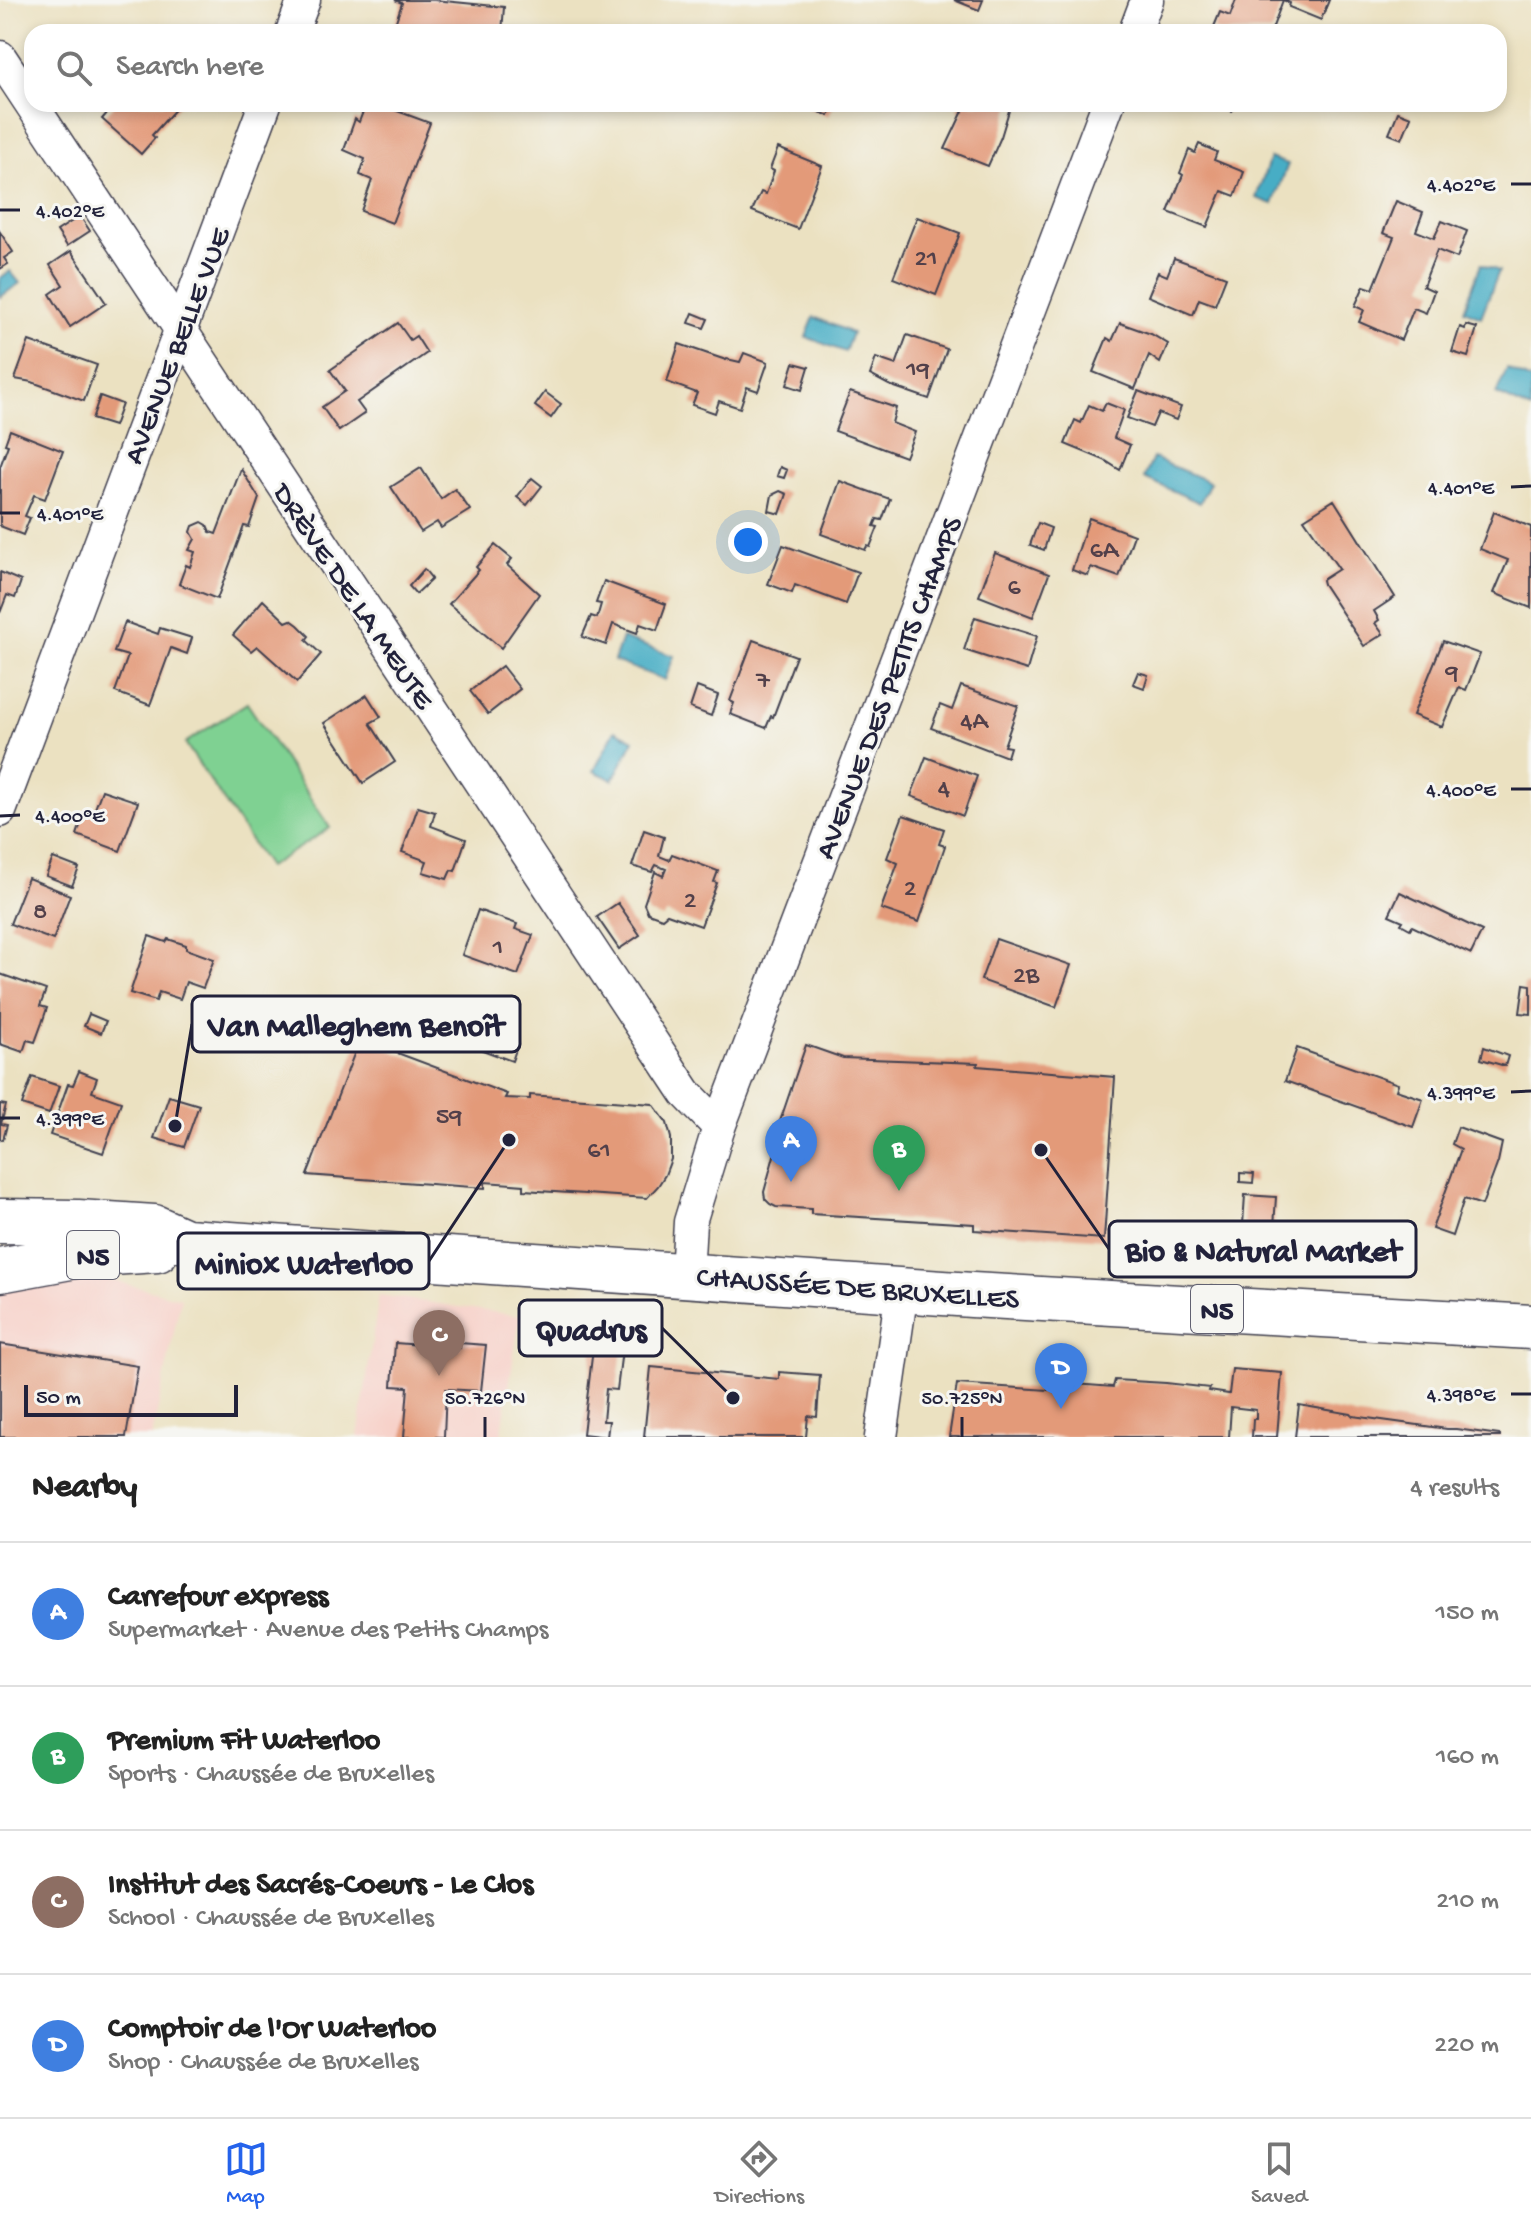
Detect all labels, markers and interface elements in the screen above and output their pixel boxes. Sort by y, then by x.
search box [24,24,1507,112]
icon: search [52,46,96,90]
text: Search here [116,51,264,86]
text: 4.402°E [1427,176,1496,199]
text: 4.402°E [36,202,105,225]
street label: AVENUE BELLE VUE [118,222,241,470]
house number: 21 [914,245,938,276]
house number: 19 [905,356,930,387]
street label: DRÈVE DE LA MEUTE [262,476,441,718]
text: 4.401°E [1428,479,1496,502]
text: 4.401°E [37,505,105,528]
street label: AVENUE DES PETITS CHAMPS [810,512,973,865]
your location [728,522,768,562]
house number: 6A [1090,537,1120,568]
house number: 6 [1007,574,1021,605]
house number: 9 [1444,659,1459,690]
house number: 7 [755,667,771,698]
house number: 4A [960,708,989,739]
house number: 4 [938,775,950,806]
text: 4.400°E [1426,781,1497,804]
text: 4.400°E [35,807,106,830]
house number: 2 [904,875,917,906]
house number: 2 [684,887,697,918]
house number: 8 [33,898,47,929]
house number: 1 [492,934,503,965]
house number: 2B [1013,962,1040,993]
callout: Van Malleghem Benoît [192,996,520,1052]
text: Van Malleghem Benoît [206,1010,507,1048]
text: 4.399°E [1427,1084,1496,1107]
house number: 59 [436,1103,462,1134]
text: 4.399°E [36,1110,105,1133]
pin: A [765,1116,817,1182]
pin: B [873,1125,925,1191]
house number: 61 [587,1137,611,1168]
callout: Bio & Natural Market [1109,1221,1416,1277]
road number: N5 [67,1231,119,1279]
callout: Miniox Waterloo [178,1233,429,1289]
text: Bio & Natural Market [1124,1235,1404,1273]
text: Miniox Waterloo [195,1248,414,1286]
street label: CHAUSSÉE DE BRUXELLES [695,1262,1020,1319]
road number: N5 [1191,1285,1243,1333]
callout: Quadrus [519,1300,662,1356]
pin: C [413,1310,465,1376]
text: Quadrus [535,1314,649,1352]
pin: D [1035,1343,1087,1409]
scale bar [24,1381,238,1417]
text: 50 m [36,1386,81,1412]
text: 4.398°E [1427,1386,1497,1409]
text: 50.726°N [445,1389,525,1412]
text: 50.725°N [922,1389,1002,1412]
text: Nearby [32,1469,137,1509]
text: 4 results [1410,1474,1499,1505]
text: Carrefour express [108,1581,328,1616]
text: A [50,1599,66,1630]
text: 150 m [1435,1599,1499,1630]
text: Supermarket · Avenue des Petits Champs [108,1616,548,1647]
text: Premium Fit Waterloo [108,1725,380,1760]
text: B [51,1743,65,1774]
text: 160 m [1436,1743,1499,1774]
text: Sports · Chaussée de Bruxelles [108,1760,434,1791]
text: Institut des Sacrés-Coeurs - Le Clos [108,1869,533,1904]
text: C [51,1887,65,1918]
text: 210 m [1436,1887,1499,1918]
text: School · Chaussée de Bruxelles [108,1904,434,1935]
text: Comptoir de l'Or Waterloo [108,2013,436,2048]
text: D [50,2031,66,2062]
text: 220 m [1434,2031,1499,2062]
text: Shop · Chaussée de Bruxelles [108,2048,419,2079]
tab: Map [224,2137,268,2211]
tab: Directions [715,2137,804,2211]
tab: Saved [1251,2137,1307,2211]

